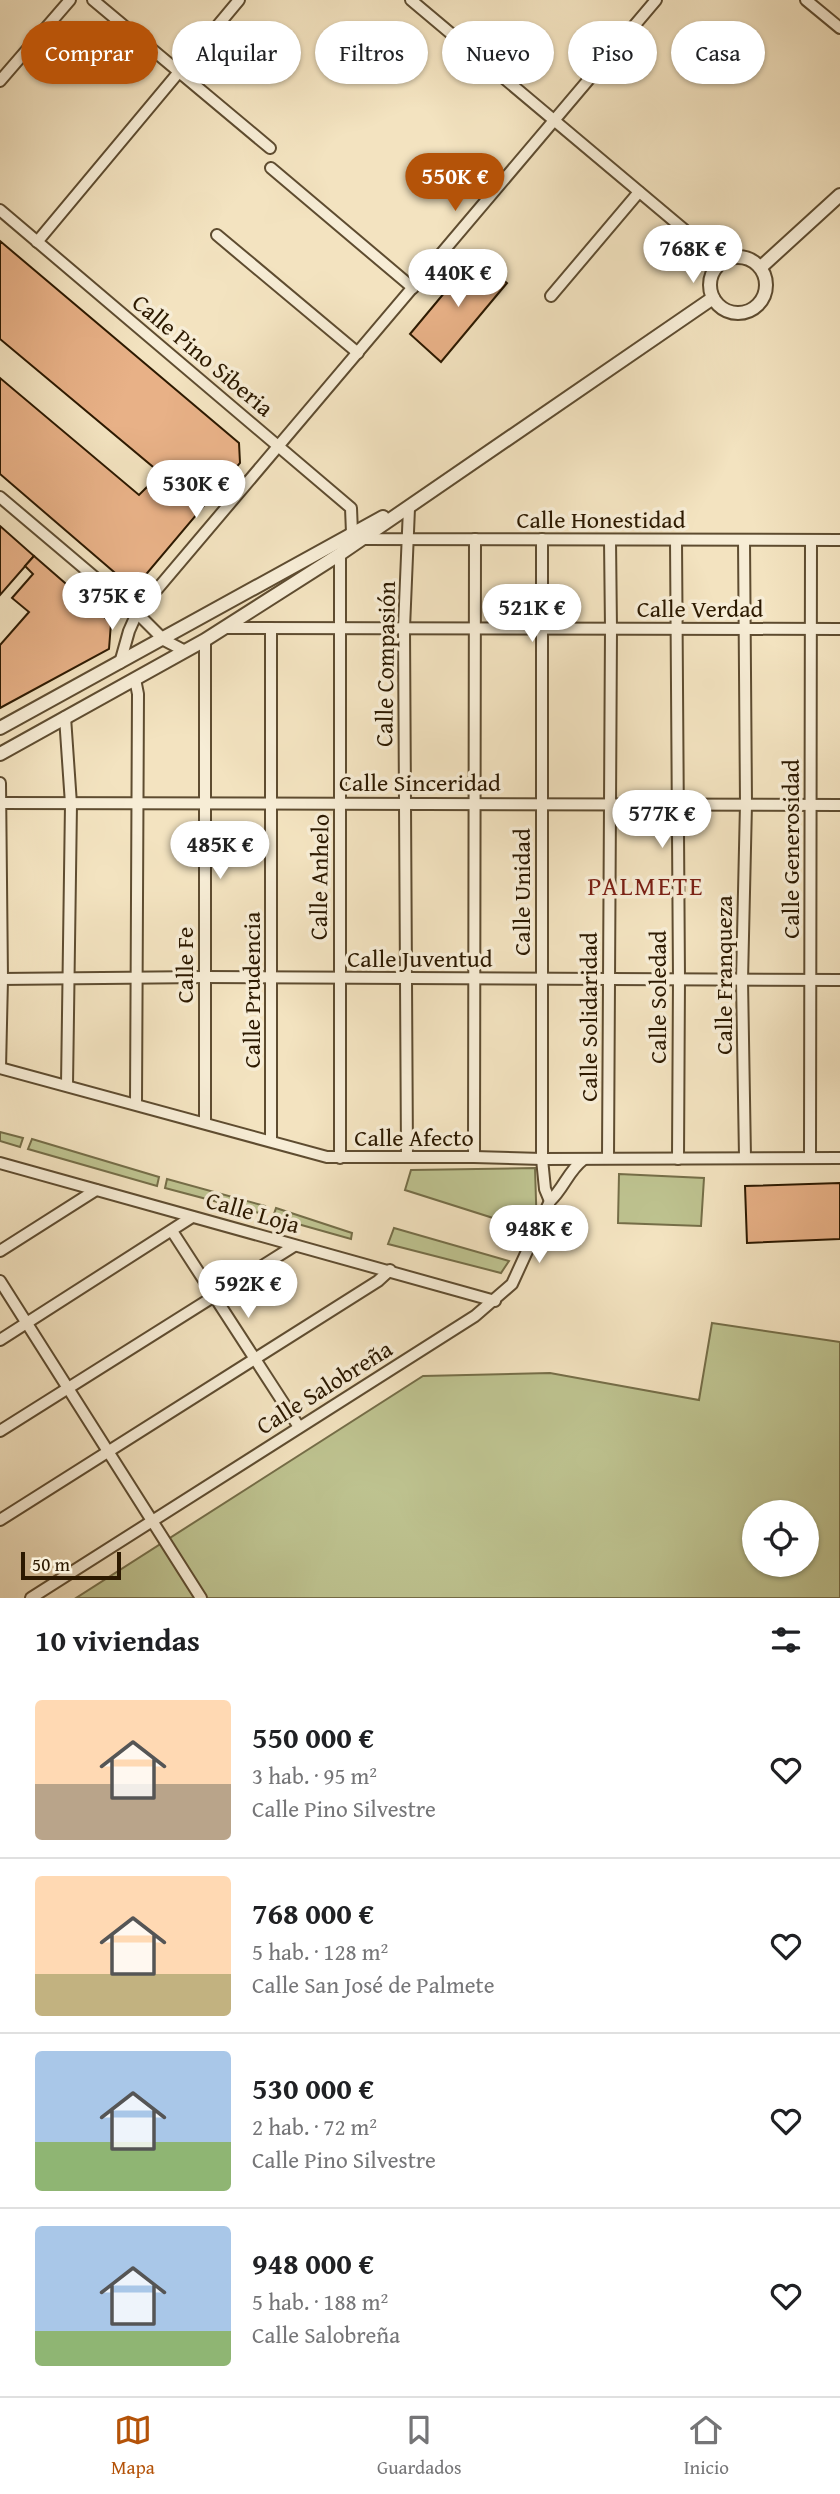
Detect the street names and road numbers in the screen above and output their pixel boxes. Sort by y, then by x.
street label: Calle Pino Siberia [125,285,282,425]
street label: Calle Honestidad [516,502,686,537]
street label: Calle Compasión [366,580,404,747]
street label: Calle Verdad [637,591,763,626]
street label: Calle Generosidad [773,759,808,939]
street label: Calle Sinceridad [339,765,501,800]
street label: Calle Anhelo [300,814,338,940]
street label: Calle Unidad [504,828,539,956]
street label: Calle Franqueza [706,895,741,1055]
street label: Calle Prudencia [234,911,269,1068]
street label: Calle Fe [167,927,202,1003]
street label: Calle Soledad [640,930,675,1064]
street label: Calle Solidaridad [571,932,606,1102]
street label: Calle Juventud [347,941,493,976]
street label: Calle Afecto [354,1120,474,1155]
street label: Calle Loja [202,1182,305,1242]
street label: Calle Salobreña [249,1331,399,1443]

